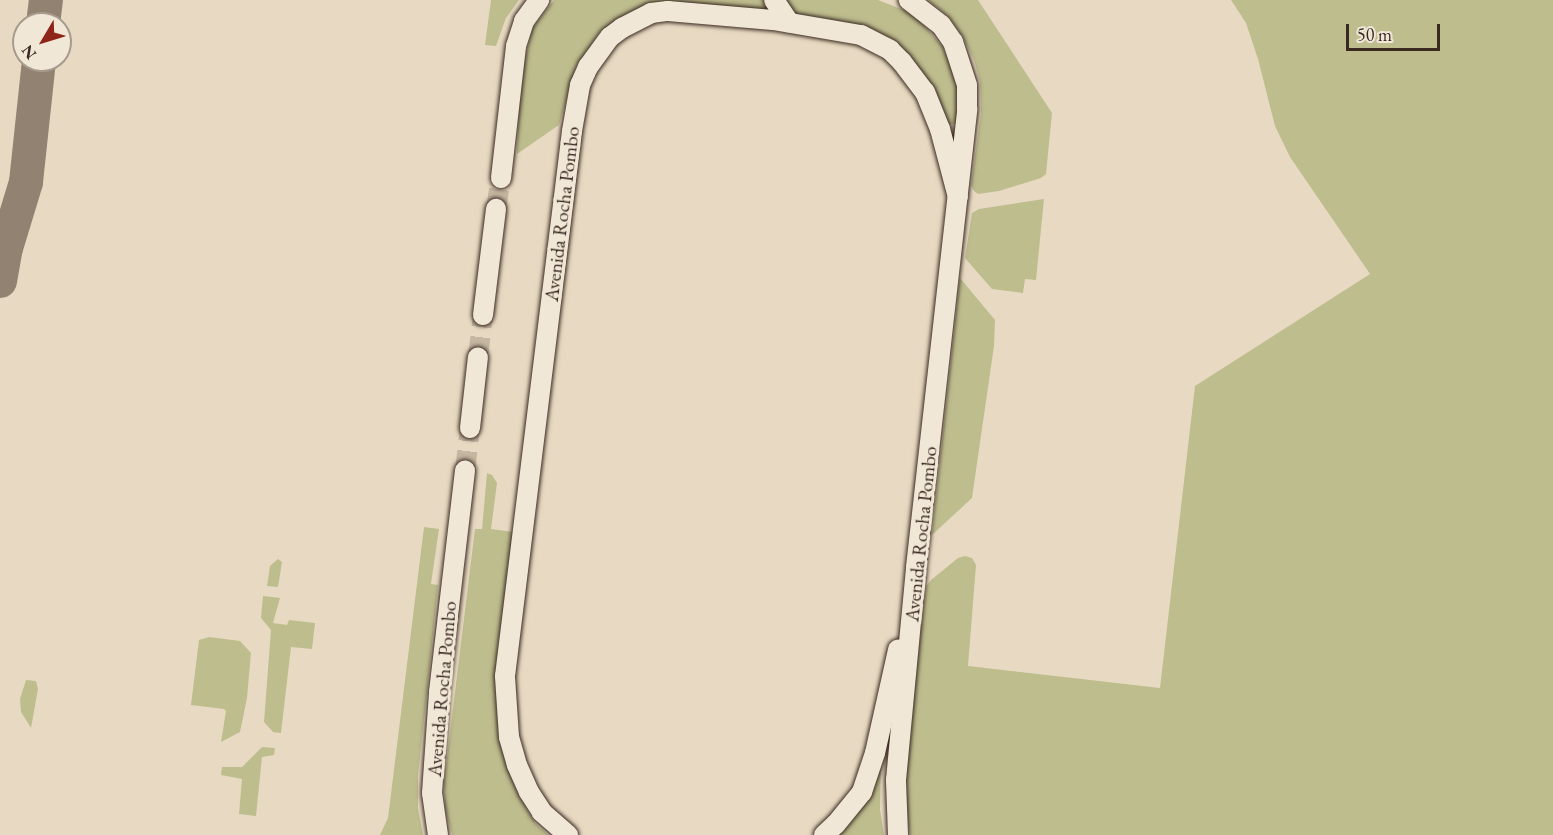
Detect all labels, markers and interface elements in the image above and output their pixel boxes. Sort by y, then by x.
north arrow [12,12,72,72]
scale bar [1349,12,1444,50]
text: 50 m [1357,23,1392,46]
text: N [17,41,41,64]
street label: Avenida Rocha Pombo [539,125,585,303]
street label: Avenida Rocha Pombo [900,445,942,623]
street label: Avenida Rocha Pombo [422,600,462,778]

